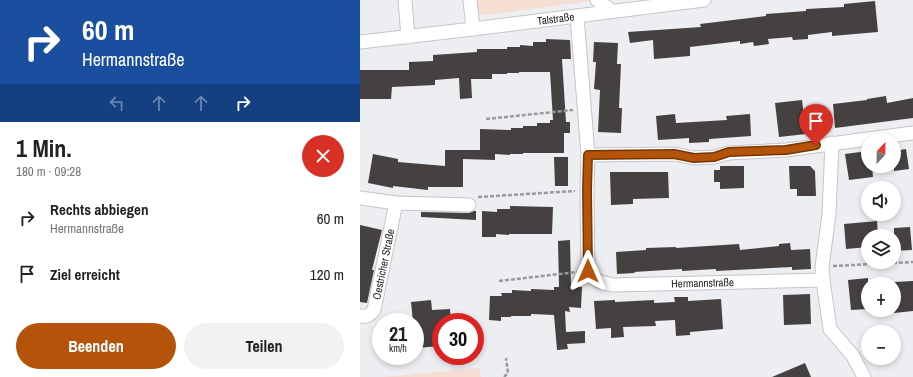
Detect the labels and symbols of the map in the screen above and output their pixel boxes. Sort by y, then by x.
street label: Talstraße [536,9,575,28]
pin [799,104,833,145]
north arrow [861,133,901,173]
street label: Oestricher Straße [369,228,398,301]
position arrow [567,250,609,292]
street label: Hermannstraße [671,275,734,291]
speed limit sign: 30 [432,313,484,365]

